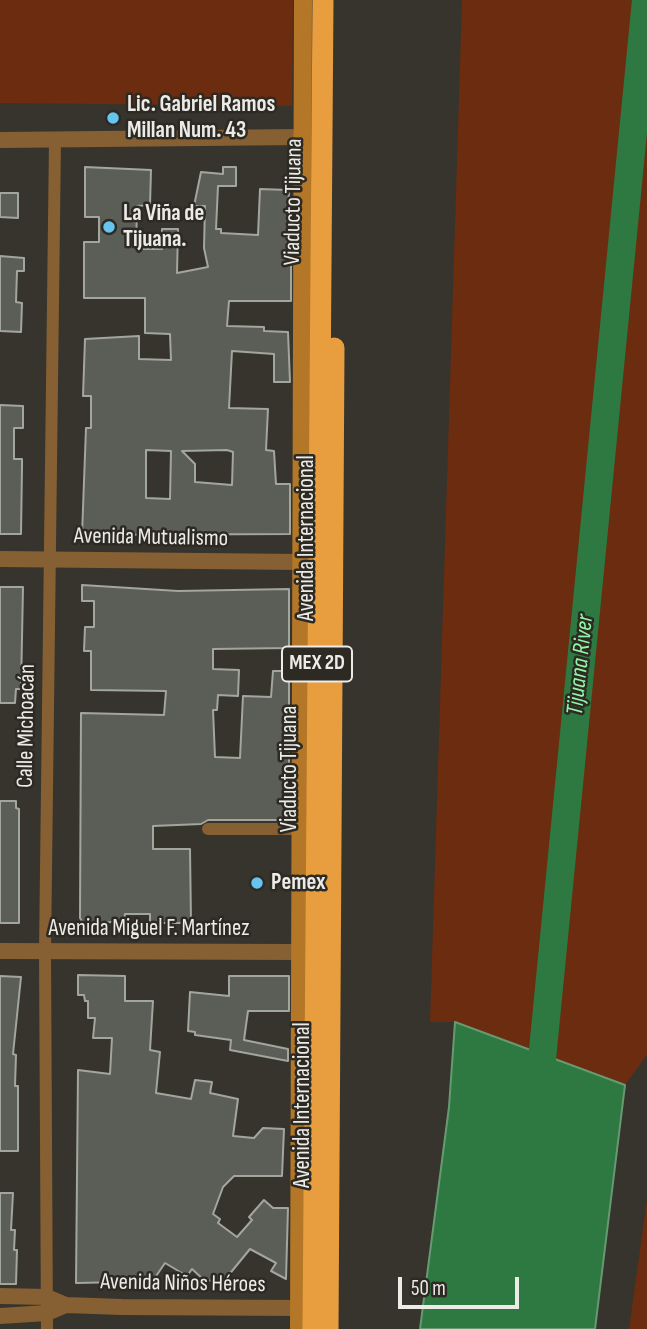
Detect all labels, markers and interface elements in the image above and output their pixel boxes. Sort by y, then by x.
place label: Lic. Gabriel Ramos Millan Num. 43 [127,91,275,145]
marker: Lic. Gabriel Ramos Millan Num. 43 [105,110,121,126]
street label: Viaducto Tijuana [279,138,309,266]
place label: La Viña de Tijuana. [123,200,204,254]
marker: La Viña de Tijuana. [101,219,117,235]
street label: Avenida Internacional [293,455,321,621]
street label: Avenida Mutualismo [74,523,228,553]
water label: Tijuana River [561,613,601,717]
road number: MEX 2D [282,646,352,682]
street label: Calle Michoacán [12,664,42,788]
street label: Viaducto Tijuana [276,706,304,832]
place label: Pemex [271,869,326,897]
marker: Pemex [249,875,265,891]
street label: Avenida Miguel F. Martínez [49,915,249,943]
street label: Avenida Internacional [289,1022,317,1188]
scale bar [402,1262,523,1306]
street label: Avenida Niños Héroes [100,1269,266,1299]
text: 50 m [411,1276,446,1301]

